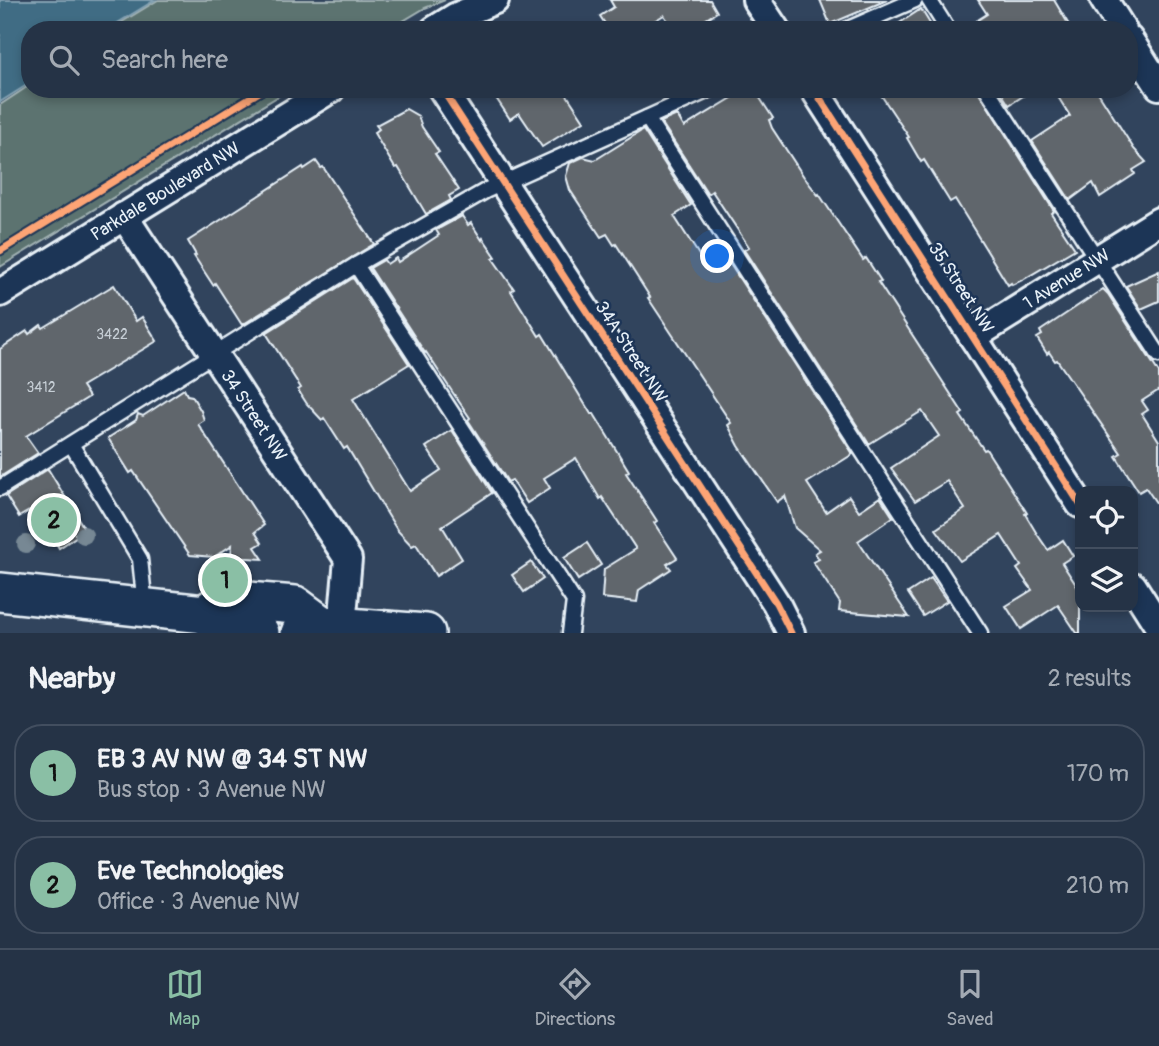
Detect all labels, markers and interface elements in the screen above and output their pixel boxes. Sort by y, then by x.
search box [21,21,1138,98]
icon: search [45,41,83,79]
text: Search here [101,44,228,76]
street label: Parkdale Boulevard NW [86,137,244,246]
street label: 35 Street NW [923,238,999,338]
your location [700,239,734,273]
street label: 1 Avenue NW [1019,243,1114,314]
street label: 34A Street NW [590,297,672,407]
house number: 3422 [96,326,128,343]
street label: 34 Street NW [216,365,292,465]
house number: 3412 [26,379,56,396]
map controls [1075,486,1138,612]
button: locate [1075,486,1138,549]
pin: 2 [31,494,77,546]
button: layers [1075,549,1138,612]
pin: 1 [202,554,248,606]
text: Nearby [28,660,115,697]
text: 2 results [1048,664,1131,693]
text: EB 3 AV NW @ 34 ST NW [97,743,368,775]
text: 1 [49,759,58,788]
text: 170 m [1067,759,1129,788]
text: Bus stop · 3 Avenue NW [97,775,326,804]
text: Eve Technologies [97,855,283,887]
text: 2 [47,871,59,900]
text: 210 m [1066,871,1129,900]
text: Office · 3 Avenue NW [97,887,300,916]
tab: Map [166,965,204,1031]
tab: Directions [535,965,615,1031]
tab: Saved [946,965,993,1031]

